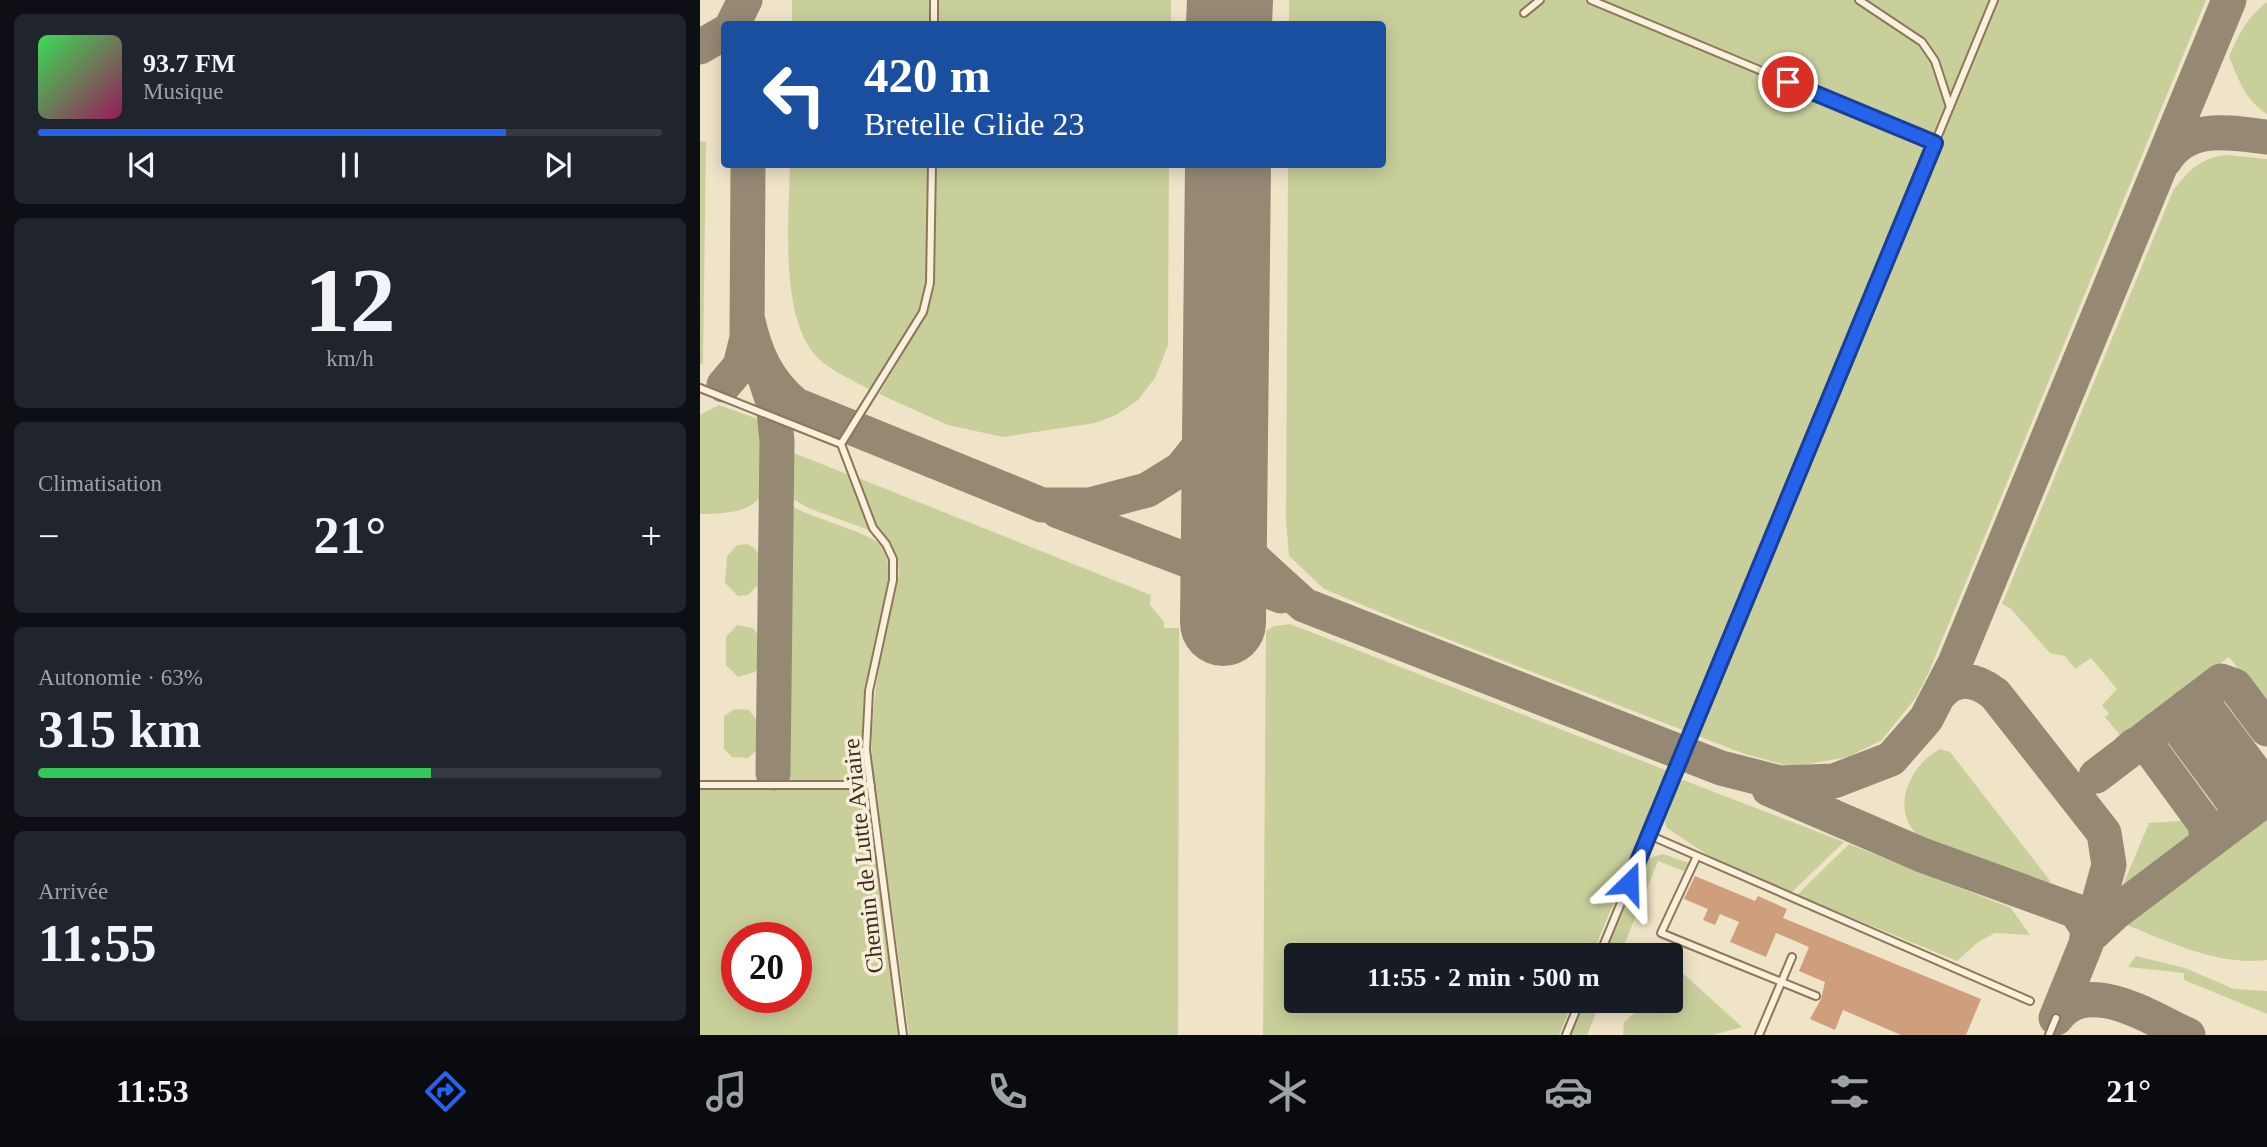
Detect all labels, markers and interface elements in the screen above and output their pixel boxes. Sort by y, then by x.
text: 420 m [864,48,991,103]
text: 93.7 FM [143,49,235,78]
icon: left [749,49,840,140]
pin [1758,52,1818,112]
icon: arrive [1769,63,1807,101]
text: Musique [143,79,224,104]
text: Bretelle Glide 23 [864,106,1084,142]
icon: previous [123,146,161,184]
icon: pause [331,146,369,184]
icon: next [539,146,577,184]
text: 12 [305,250,396,351]
text: km/h [326,346,374,371]
text: Climatisation [38,471,162,496]
text: 21° [314,507,386,564]
text: − [38,515,59,557]
text: + [641,515,662,557]
text: Autonomie · 63% [38,665,203,690]
text: 315 km [38,701,201,758]
street label: Chemin de Lutte Aviaire [838,737,888,975]
position arrow [1592,846,1666,920]
text: Arrivée [38,879,108,904]
text: 11:55 [38,915,156,972]
speed limit sign: 20 [721,922,812,1013]
text: 11:55 · 2 min · 500 m [1367,963,1600,992]
icon: directions [421,1067,470,1116]
icon: music [702,1067,751,1116]
icon: phone [983,1067,1032,1116]
icon: climate [1263,1067,1312,1116]
icon: car [1544,1067,1593,1116]
icon: filters [1825,1067,1874,1116]
text: 11:53 [116,1073,189,1109]
text: 21° [2106,1073,2151,1109]

